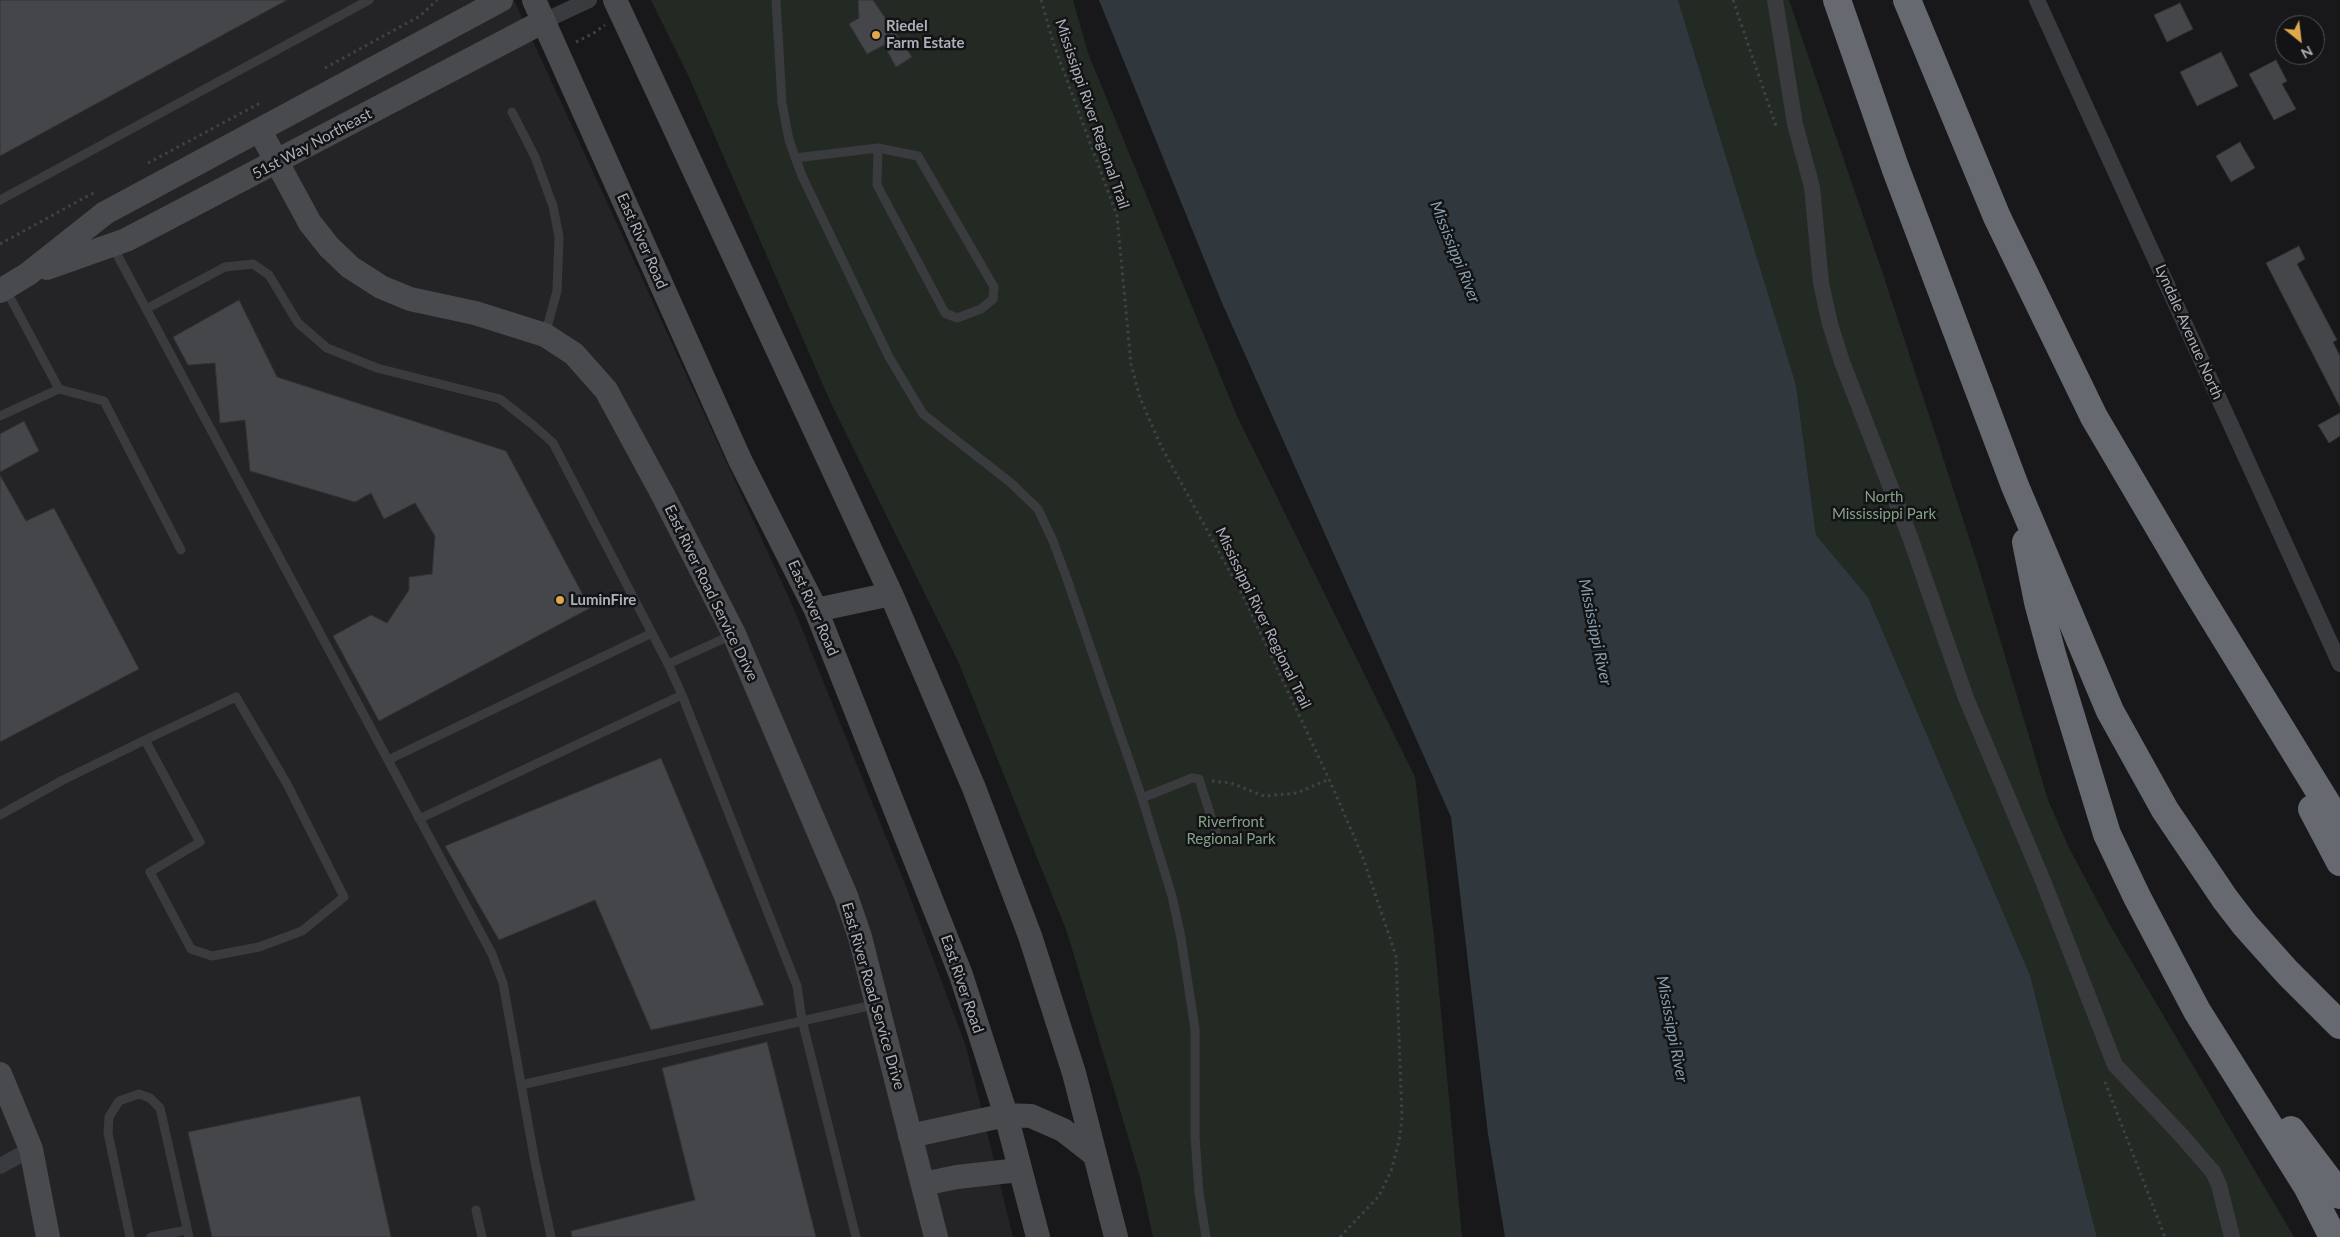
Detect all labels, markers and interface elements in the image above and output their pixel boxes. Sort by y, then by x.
north arrow [2275,15,2325,65]
place label: Riedel Farm Estate [886,17,965,52]
street label: Mississippi River Regional Trail [1051,17,1133,211]
marker: Riedel Farm Estate [870,29,882,41]
text: N [2298,43,2316,63]
street label: 51st Way Northeast [249,105,375,183]
street label: East River Road [613,190,671,292]
water label: Mississippi River [1426,198,1484,306]
street label: Lyndale Avenue North [2151,262,2227,402]
park label: North Mississippi Park [1832,488,1936,523]
street label: East River Road Service Drive [660,502,762,684]
street label: Mississippi River Regional Trail [1211,524,1315,712]
street label: East River Road [784,557,842,659]
water label: Mississippi River [1574,577,1616,687]
place label: LuminFire [570,591,636,609]
marker: LuminFire [554,594,566,606]
park label: Riverfront Regional Park [1186,813,1276,848]
street label: East River Road Service Drive [838,900,908,1092]
street label: East River Road [937,933,987,1035]
water label: Mississippi River [1652,974,1692,1084]

